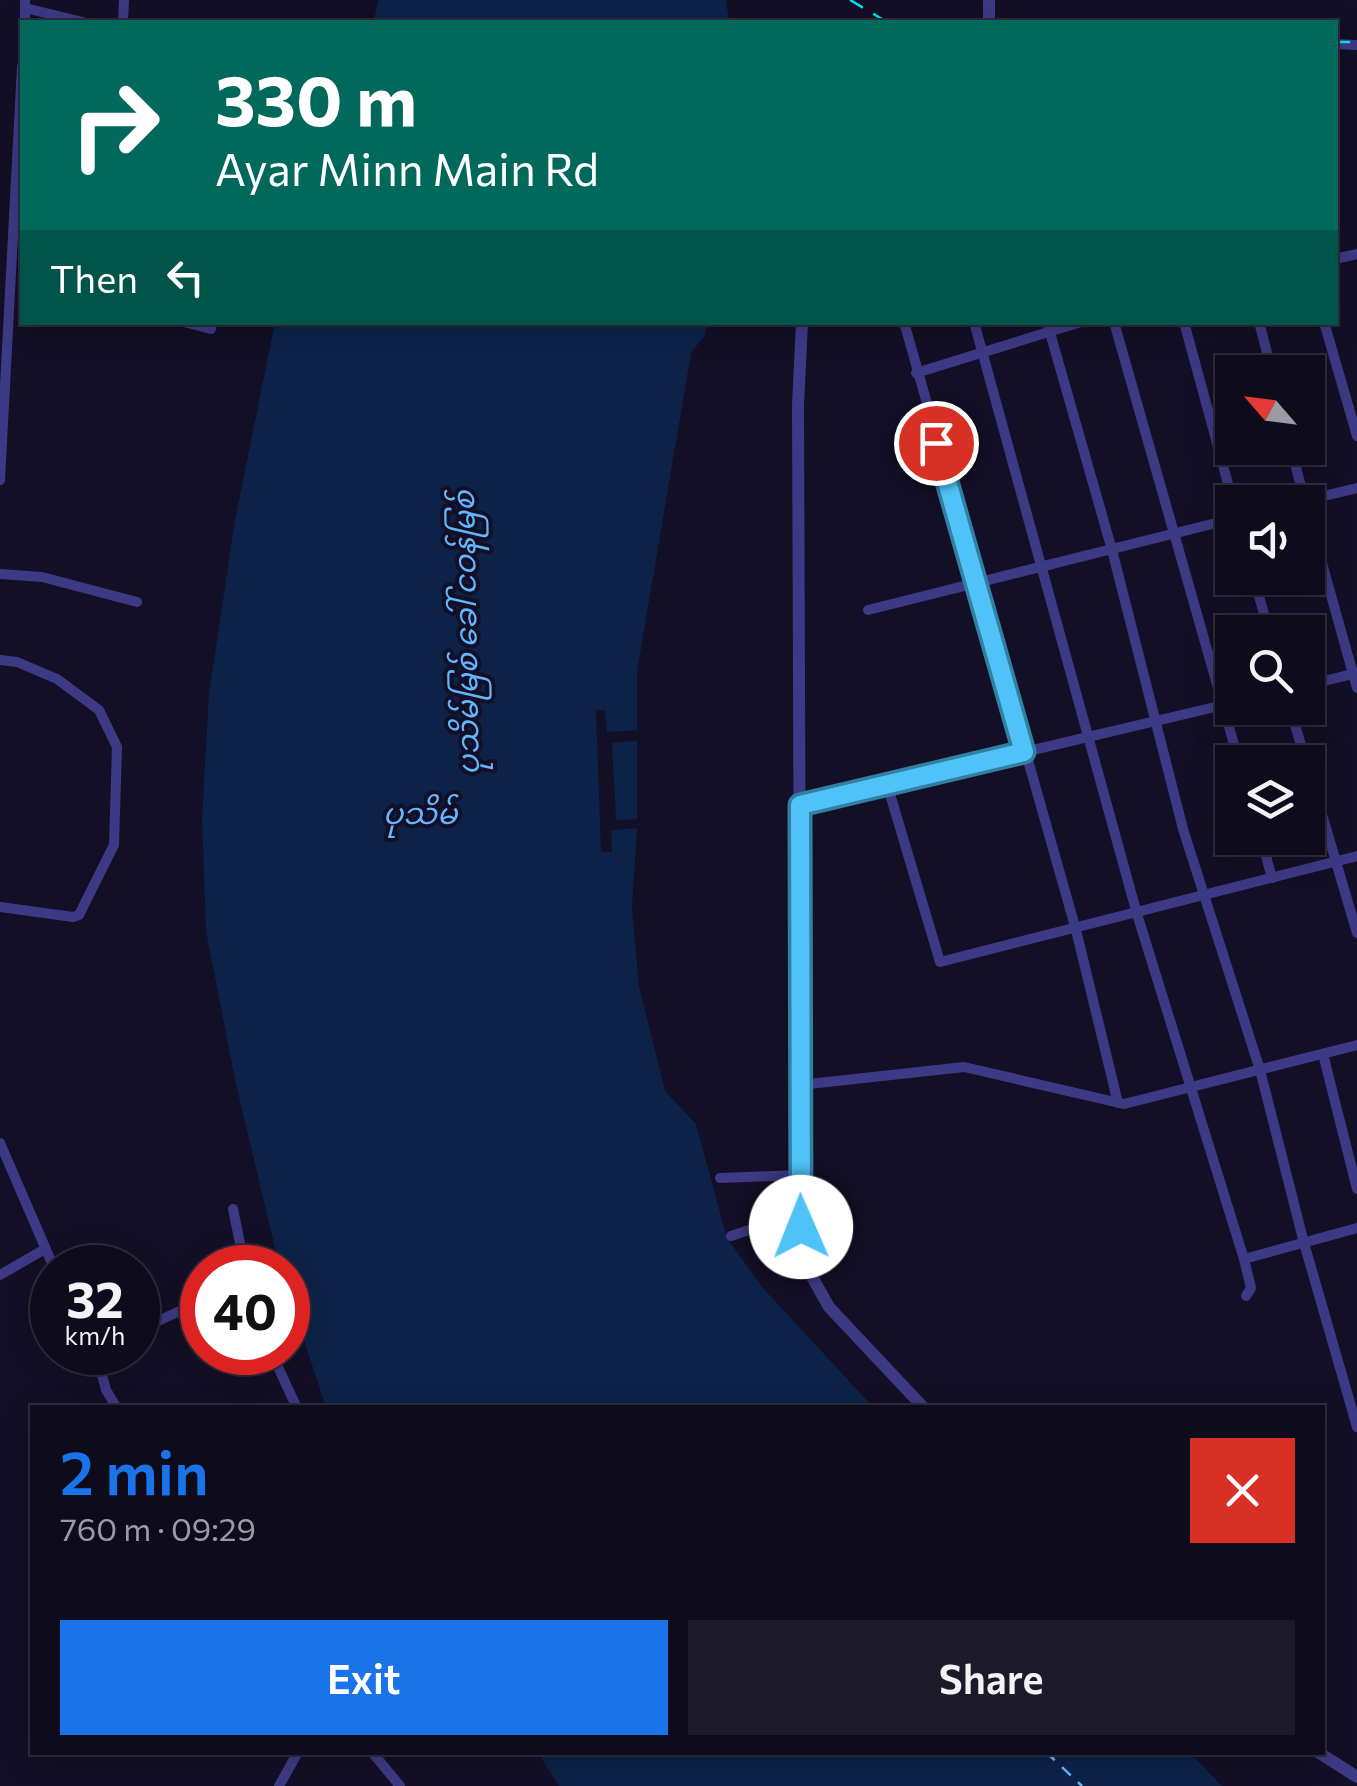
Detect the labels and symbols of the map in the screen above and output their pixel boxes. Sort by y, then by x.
north arrow [1215,355,1325,465]
pin [894,401,979,486]
water label: ပုသိမ်မြစ် ခေါ် ငဝန်မြစ် [443,488,494,775]
water label: ပုသိမ် [383,793,459,839]
position arrow [749,1175,853,1279]
speed limit sign: 40 [180,1245,310,1375]

